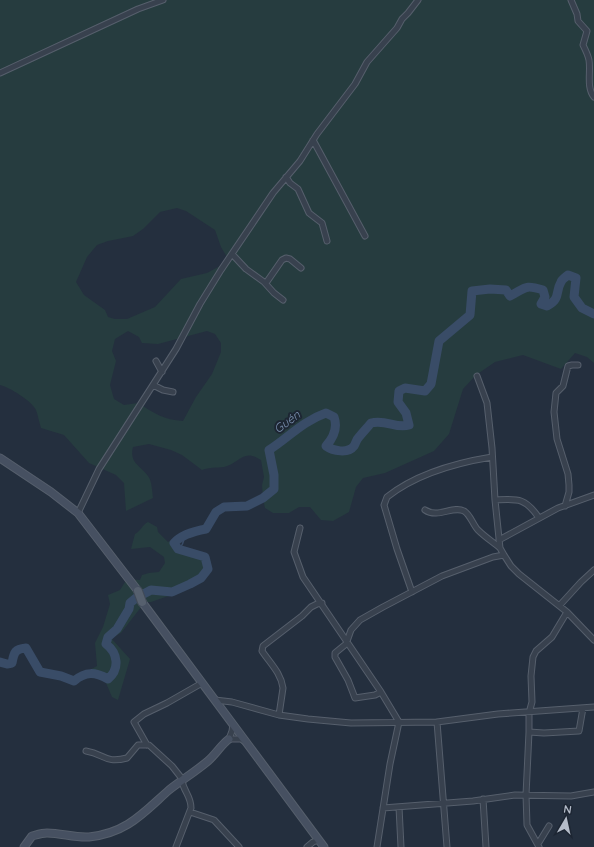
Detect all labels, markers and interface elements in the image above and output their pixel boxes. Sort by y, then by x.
water label: Guén [271,406,304,436]
north arrow [546,799,586,839]
text: N [562,802,573,817]

